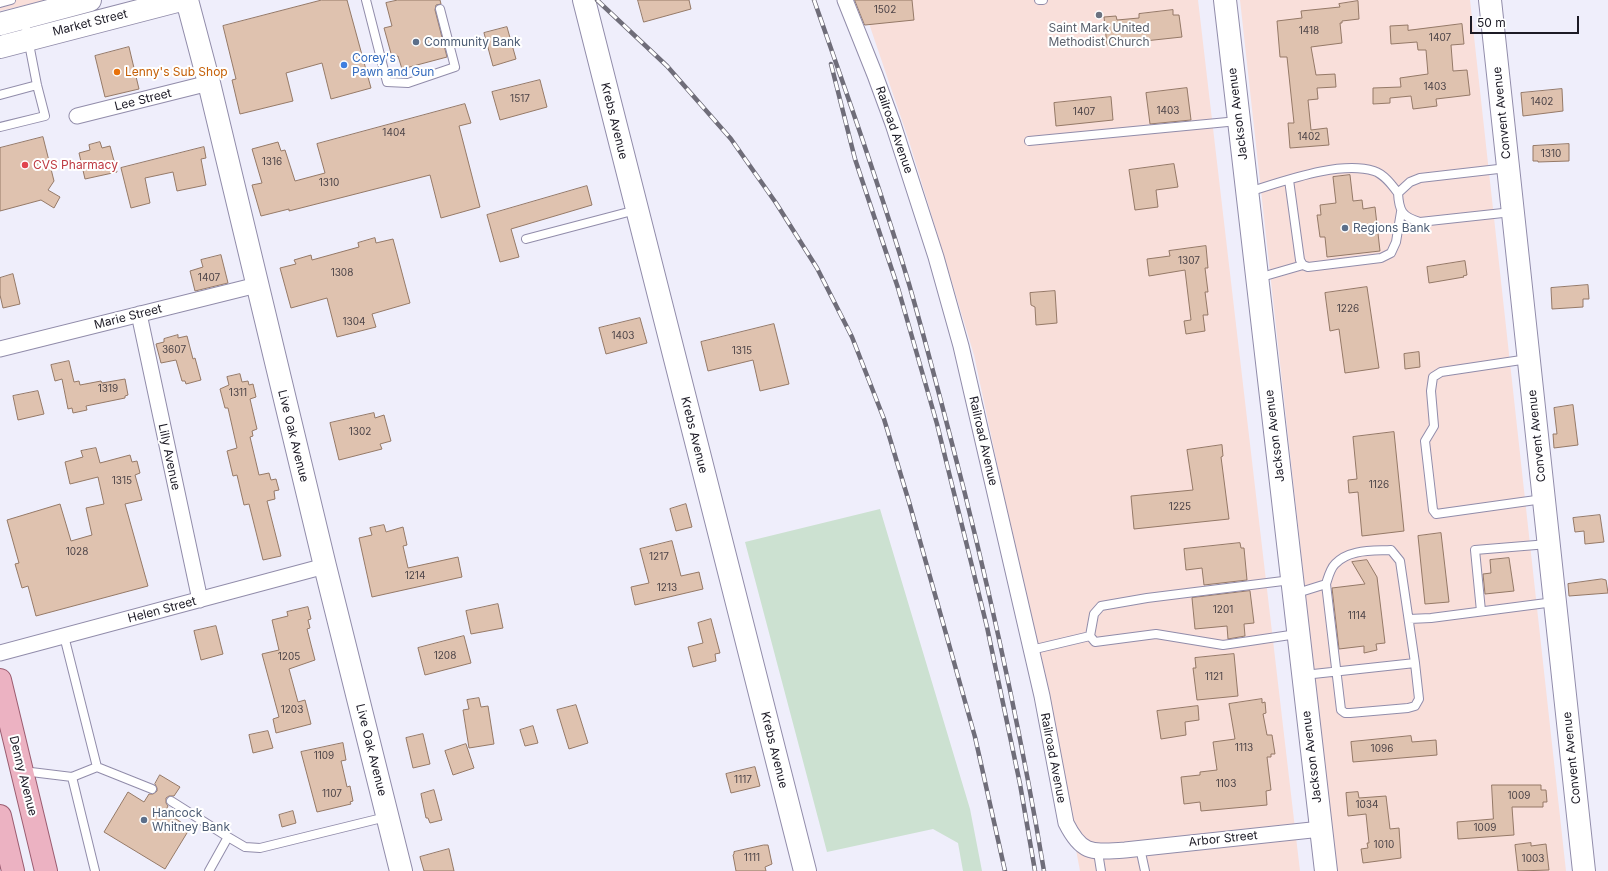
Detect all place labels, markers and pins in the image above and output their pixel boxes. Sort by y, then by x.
marker: Saint Mark United Methodist Church [1094,10,1104,20]
place label: Saint Mark United Methodist Church [1048,21,1150,49]
place label: Community Bank [424,35,521,49]
marker: Community Bank [411,37,421,47]
place label: Corey's Pawn and Gun [352,51,434,79]
marker: Corey's Pawn and Gun [339,60,349,70]
place label: Lenny's Sub Shop [125,65,228,79]
marker: Lenny's Sub Shop [112,67,122,77]
place label: CVS Pharmacy [33,158,118,172]
marker: CVS Pharmacy [20,160,30,170]
place label: Regions Bank [1353,221,1430,235]
marker: Regions Bank [1340,223,1350,233]
place label: Hancock Whitney Bank [152,806,230,834]
marker: Hancock Whitney Bank [139,815,149,825]

